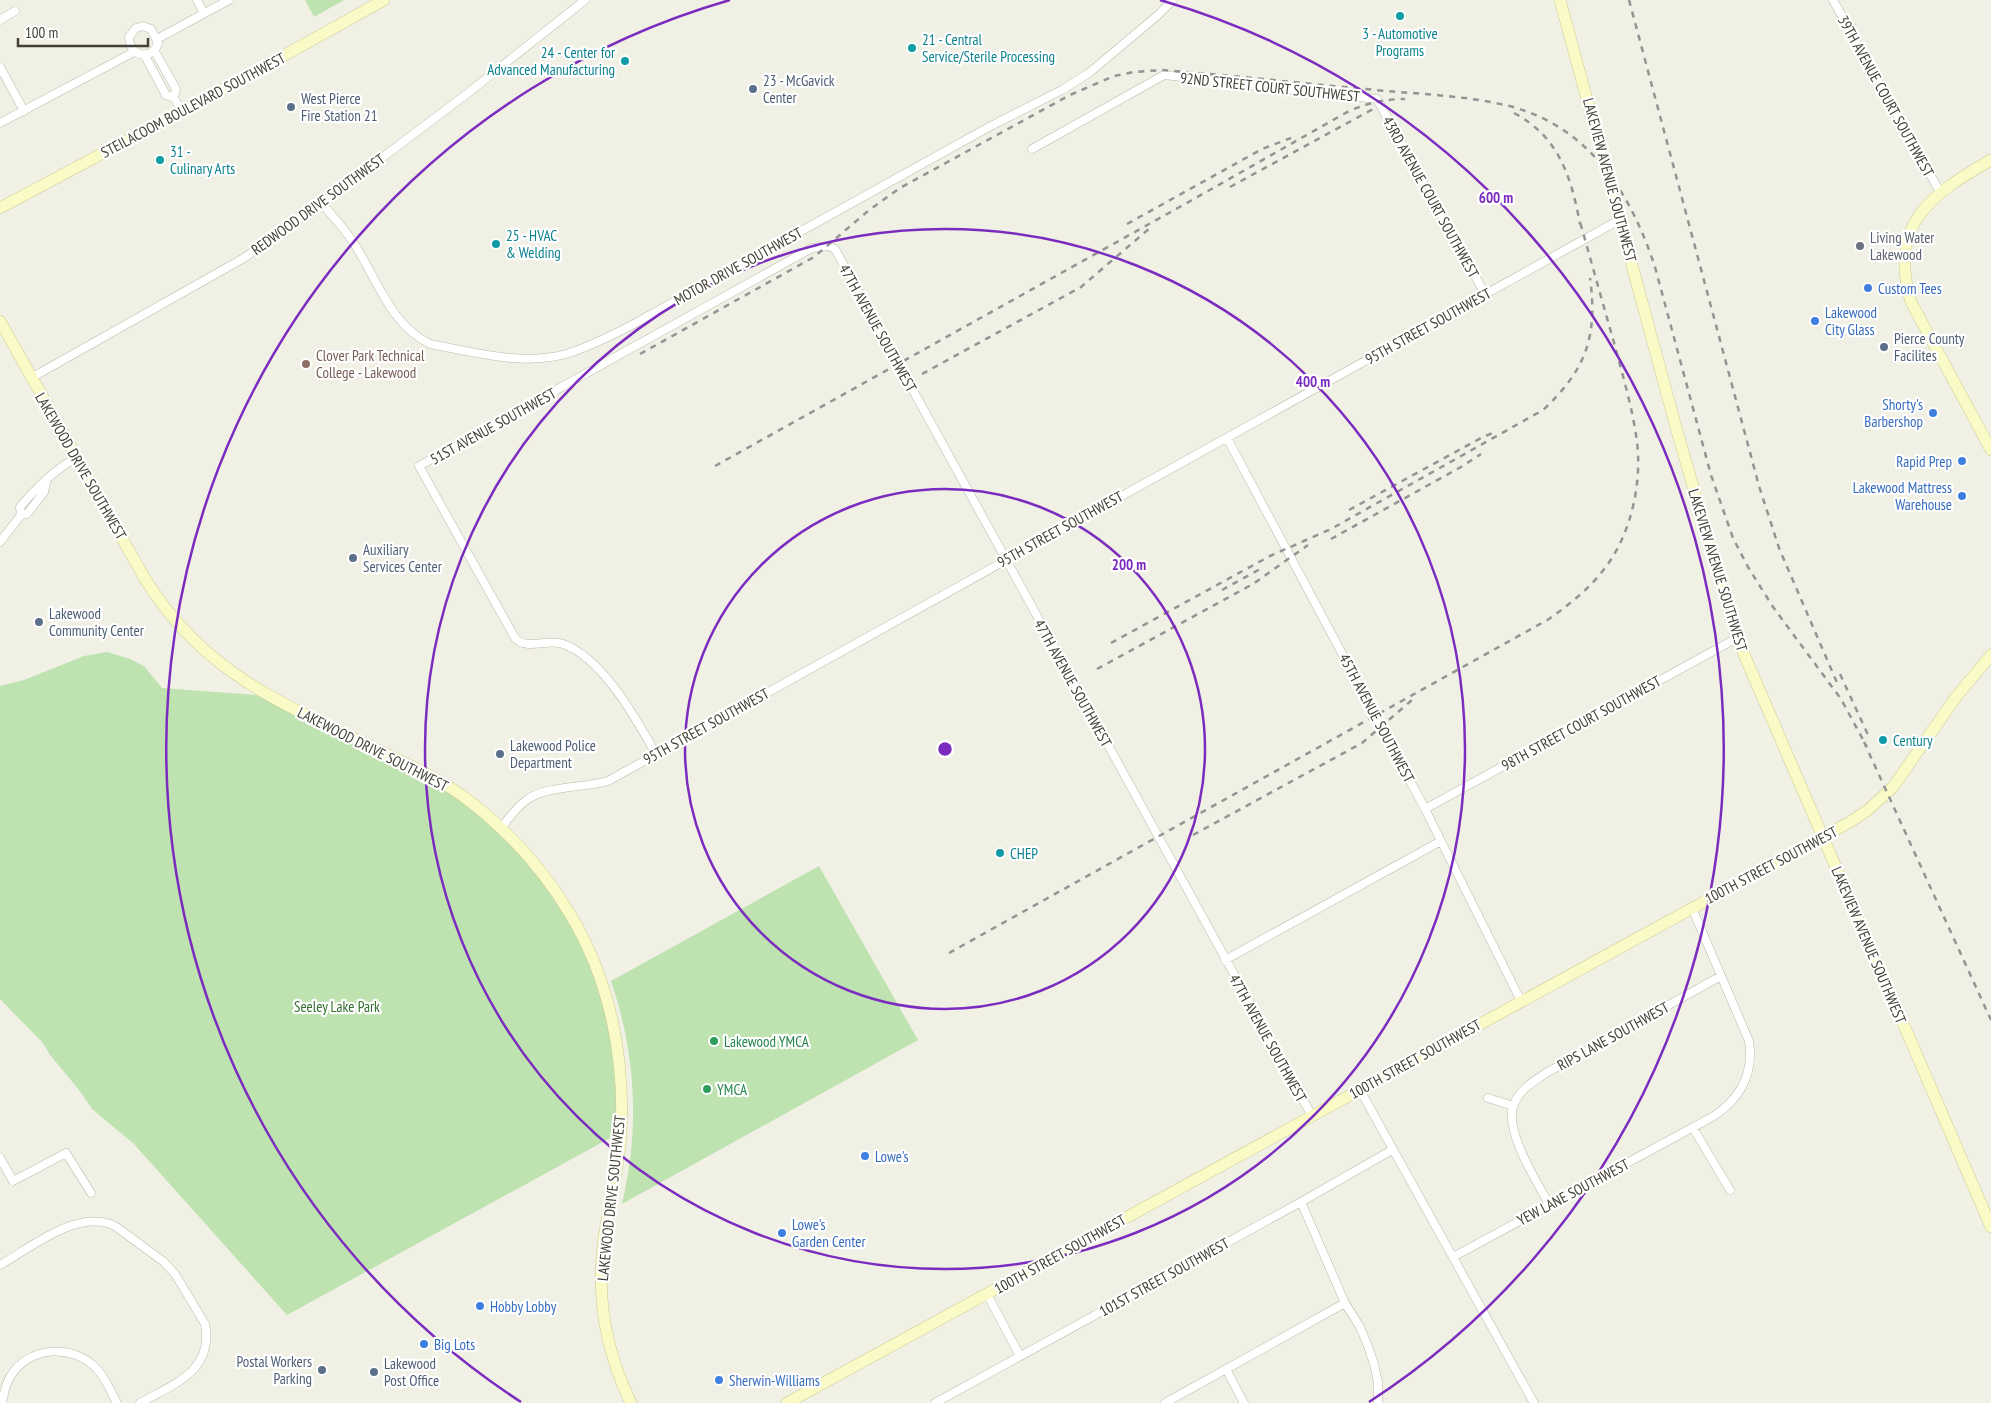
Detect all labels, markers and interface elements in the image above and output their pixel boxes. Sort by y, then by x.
marker: 3 - Automotive Programs [1394,10,1406,22]
street label: 39TH AVENUE COURT SOUTHWEST [1834,12,1939,180]
scale bar [18,15,148,47]
text: 100 m [25,23,58,42]
place label: 3 - Automotive Programs [1362,24,1438,60]
place label: 21 - Central Service/Sterile Processing [922,30,1055,66]
marker: 21 - Central Service/Sterile Processing [906,42,918,54]
place label: 24 - Center for Advanced Manufacturing [487,43,616,79]
street label: STEILACOOM BOULEVARD SOUTHWEST [97,48,289,162]
marker: 24 - Center for Advanced Manufacturing [619,55,631,67]
street label: 92ND STREET COURT SOUTHWEST [1179,68,1361,106]
place label: 23 - McGavick Center [763,71,835,107]
marker: 23 - McGavick Center [747,83,759,95]
place label: West Pierce Fire Station 21 [301,89,378,125]
street label: LAKEVIEW AVENUE SOUTHWEST [1579,96,1641,264]
marker: West Pierce Fire Station 21 [285,101,297,113]
street label: 43RD AVENUE COURT SOUTHWEST [1379,113,1484,281]
place label: 31 - Culinary Arts [170,142,235,178]
street label: REDWOOD DRIVE SOUTHWEST [247,149,389,259]
marker: 31 - Culinary Arts [154,154,166,166]
text: 600 m [1479,188,1513,207]
street label: MOTOR DRIVE SOUTHWEST [670,223,806,309]
place label: 25 - HVAC & Welding [506,226,561,262]
place label: Living Water Lakewood [1870,228,1935,264]
marker: 25 - HVAC & Welding [490,238,502,250]
marker: Living Water Lakewood [1854,240,1866,252]
street label: 47TH AVENUE SOUTHWEST [835,261,921,396]
place label: Custom Tees [1878,279,1942,298]
marker: Custom Tees [1862,282,1874,294]
street label: 95TH STREET SOUTHWEST [1362,283,1494,368]
place label: Lakewood City Glass [1825,303,1877,339]
marker: Lakewood City Glass [1809,315,1821,327]
place label: Pierce County Facilites [1894,329,1965,365]
marker: Pierce County Facilites [1878,341,1890,353]
place label: Clover Park Technical College - Lakewood [316,346,425,382]
marker: Clover Park Technical College - Lakewood [300,358,312,370]
text: 400 m [1296,372,1330,391]
street label: 51ST AVENUE SOUTHWEST [427,383,560,469]
street label: LAKEWOOD DRIVE SOUTHWEST [31,389,131,543]
place label: Shorty's Barbershop [1864,395,1923,431]
marker: Shorty's Barbershop [1927,407,1939,419]
place label: Rapid Prep [1896,452,1952,471]
marker: Rapid Prep [1956,455,1968,467]
place label: Lakewood Mattress Warehouse [1853,478,1952,514]
street label: 95TH STREET SOUTHWEST [994,486,1126,571]
street label: LAKEVIEW AVENUE SOUTHWEST [1684,486,1752,654]
marker: Lakewood Mattress Warehouse [1956,490,1968,502]
place label: Auxiliary Services Center [363,540,443,576]
marker: Auxiliary Services Center [347,552,359,564]
text: 200 m [1112,555,1146,574]
place label: Lakewood Community Center [49,604,145,640]
marker: Lakewood Community Center [33,616,45,628]
street label: 47TH AVENUE SOUTHWEST [1030,616,1116,751]
street label: 45TH AVENUE SOUTHWEST [1335,650,1419,786]
street label: 98TH STREET COURT SOUTHWEST [1498,671,1664,775]
street label: 95TH STREET SOUTHWEST [640,683,772,768]
street label: LAKEWOOD DRIVE SOUTHWEST [294,703,452,795]
place label: Century [1893,731,1933,750]
marker: Century [1877,734,1889,746]
place label: Lakewood Police Department [510,736,596,772]
centre of rings [936,740,954,758]
marker: Lakewood Police Department [494,748,506,760]
street label: 100TH STREET SOUTHWEST [1701,822,1841,908]
place label: CHEP [1010,844,1038,863]
marker: CHEP [994,847,1006,859]
street label: LAKEVIEW AVENUE SOUTHWEST [1827,864,1911,1027]
street label: 47TH AVENUE SOUTHWEST [1225,971,1311,1106]
park label: Seeley Lake Park [294,997,380,1016]
street label: RIPS LANE SOUTHWEST [1554,997,1673,1075]
street label: 100TH STREET SOUTHWEST [1346,1015,1484,1103]
place label: Lakewood YMCA [724,1032,810,1051]
marker: Lakewood YMCA [708,1035,720,1047]
place label: YMCA [717,1080,748,1099]
marker: YMCA [701,1083,713,1095]
street label: LAKEWOOD DRIVE SOUTHWEST [593,1114,629,1282]
place label: Lowe's [875,1147,909,1166]
marker: Lowe's [859,1150,871,1162]
street label: YEW LANE SOUTHWEST [1514,1154,1633,1230]
street label: 100TH STREET SOUTHWEST [991,1210,1129,1298]
place label: Lowe's Garden Center [792,1215,866,1251]
marker: Lowe's Garden Center [776,1227,788,1239]
street label: 101ST STREET SOUTHWEST [1096,1233,1233,1321]
place label: Hobby Lobby [490,1297,557,1316]
marker: Hobby Lobby [474,1300,486,1312]
place label: Big Lots [434,1335,475,1354]
marker: Big Lots [418,1338,430,1350]
place label: Postal Workers Parking [236,1352,312,1388]
place label: Lakewood Post Office [384,1354,439,1390]
marker: Postal Workers Parking [316,1364,328,1376]
marker: Lakewood Post Office [368,1366,380,1378]
place label: Sherwin-Williams [729,1371,820,1390]
marker: Sherwin-Williams [713,1374,725,1386]

